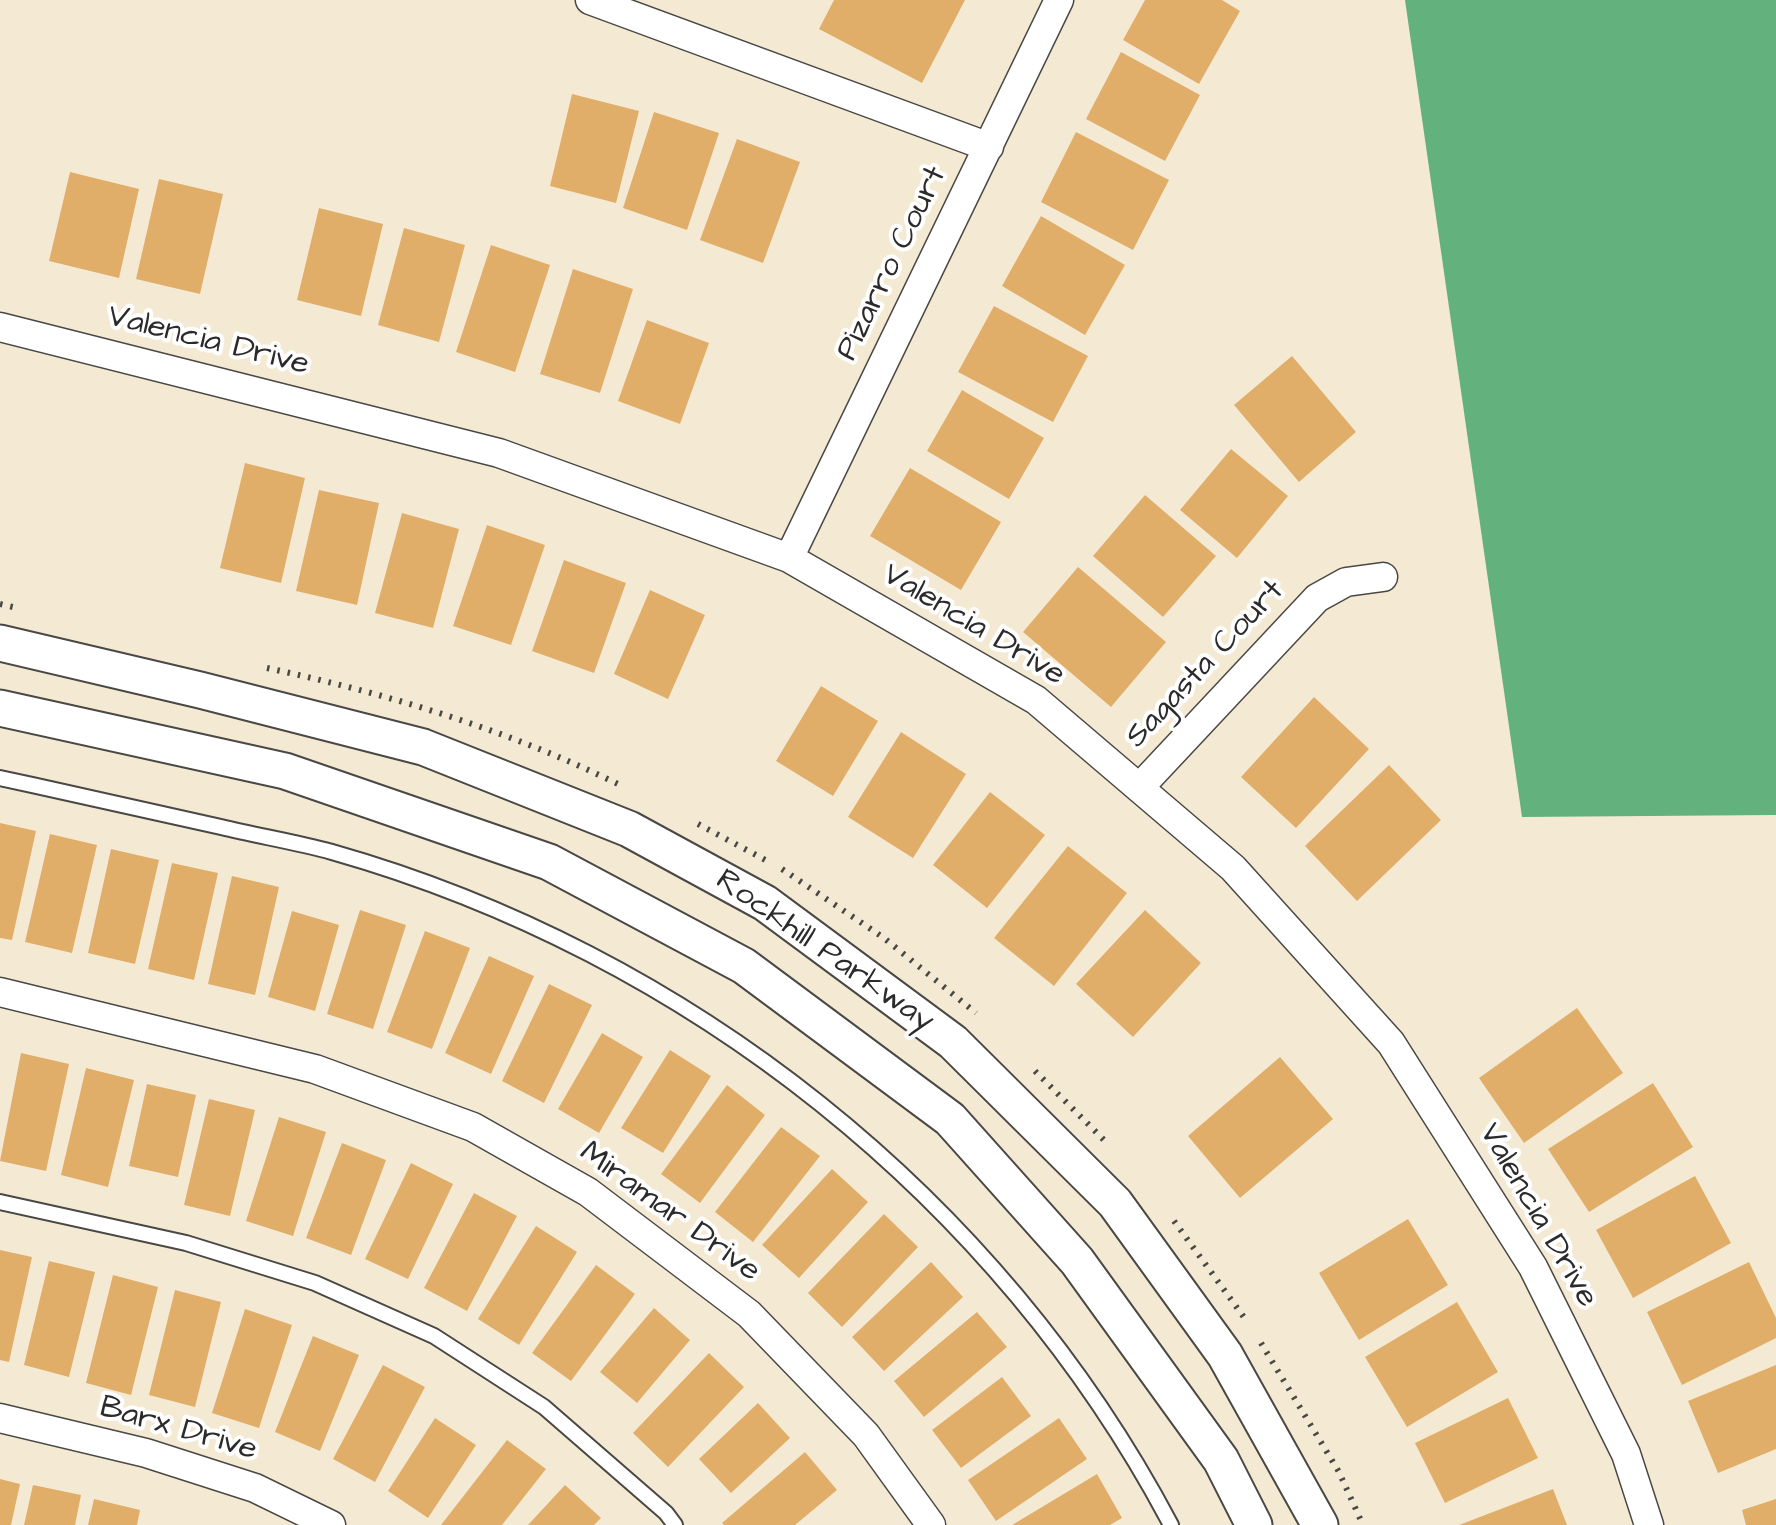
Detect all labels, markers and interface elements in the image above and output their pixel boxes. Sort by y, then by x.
street label: Pizarro Court [829,161,957,367]
street label: Valencia Drive [103,298,313,386]
street label: Valencia Drive [875,556,1071,696]
street label: Sagasta Court [1119,573,1293,757]
street label: Rockhill Parkway [707,862,941,1042]
street label: Valencia Drive [1469,1117,1605,1315]
street label: Miramar Drive [571,1135,767,1291]
street label: Barx Drive [95,1389,261,1471]

